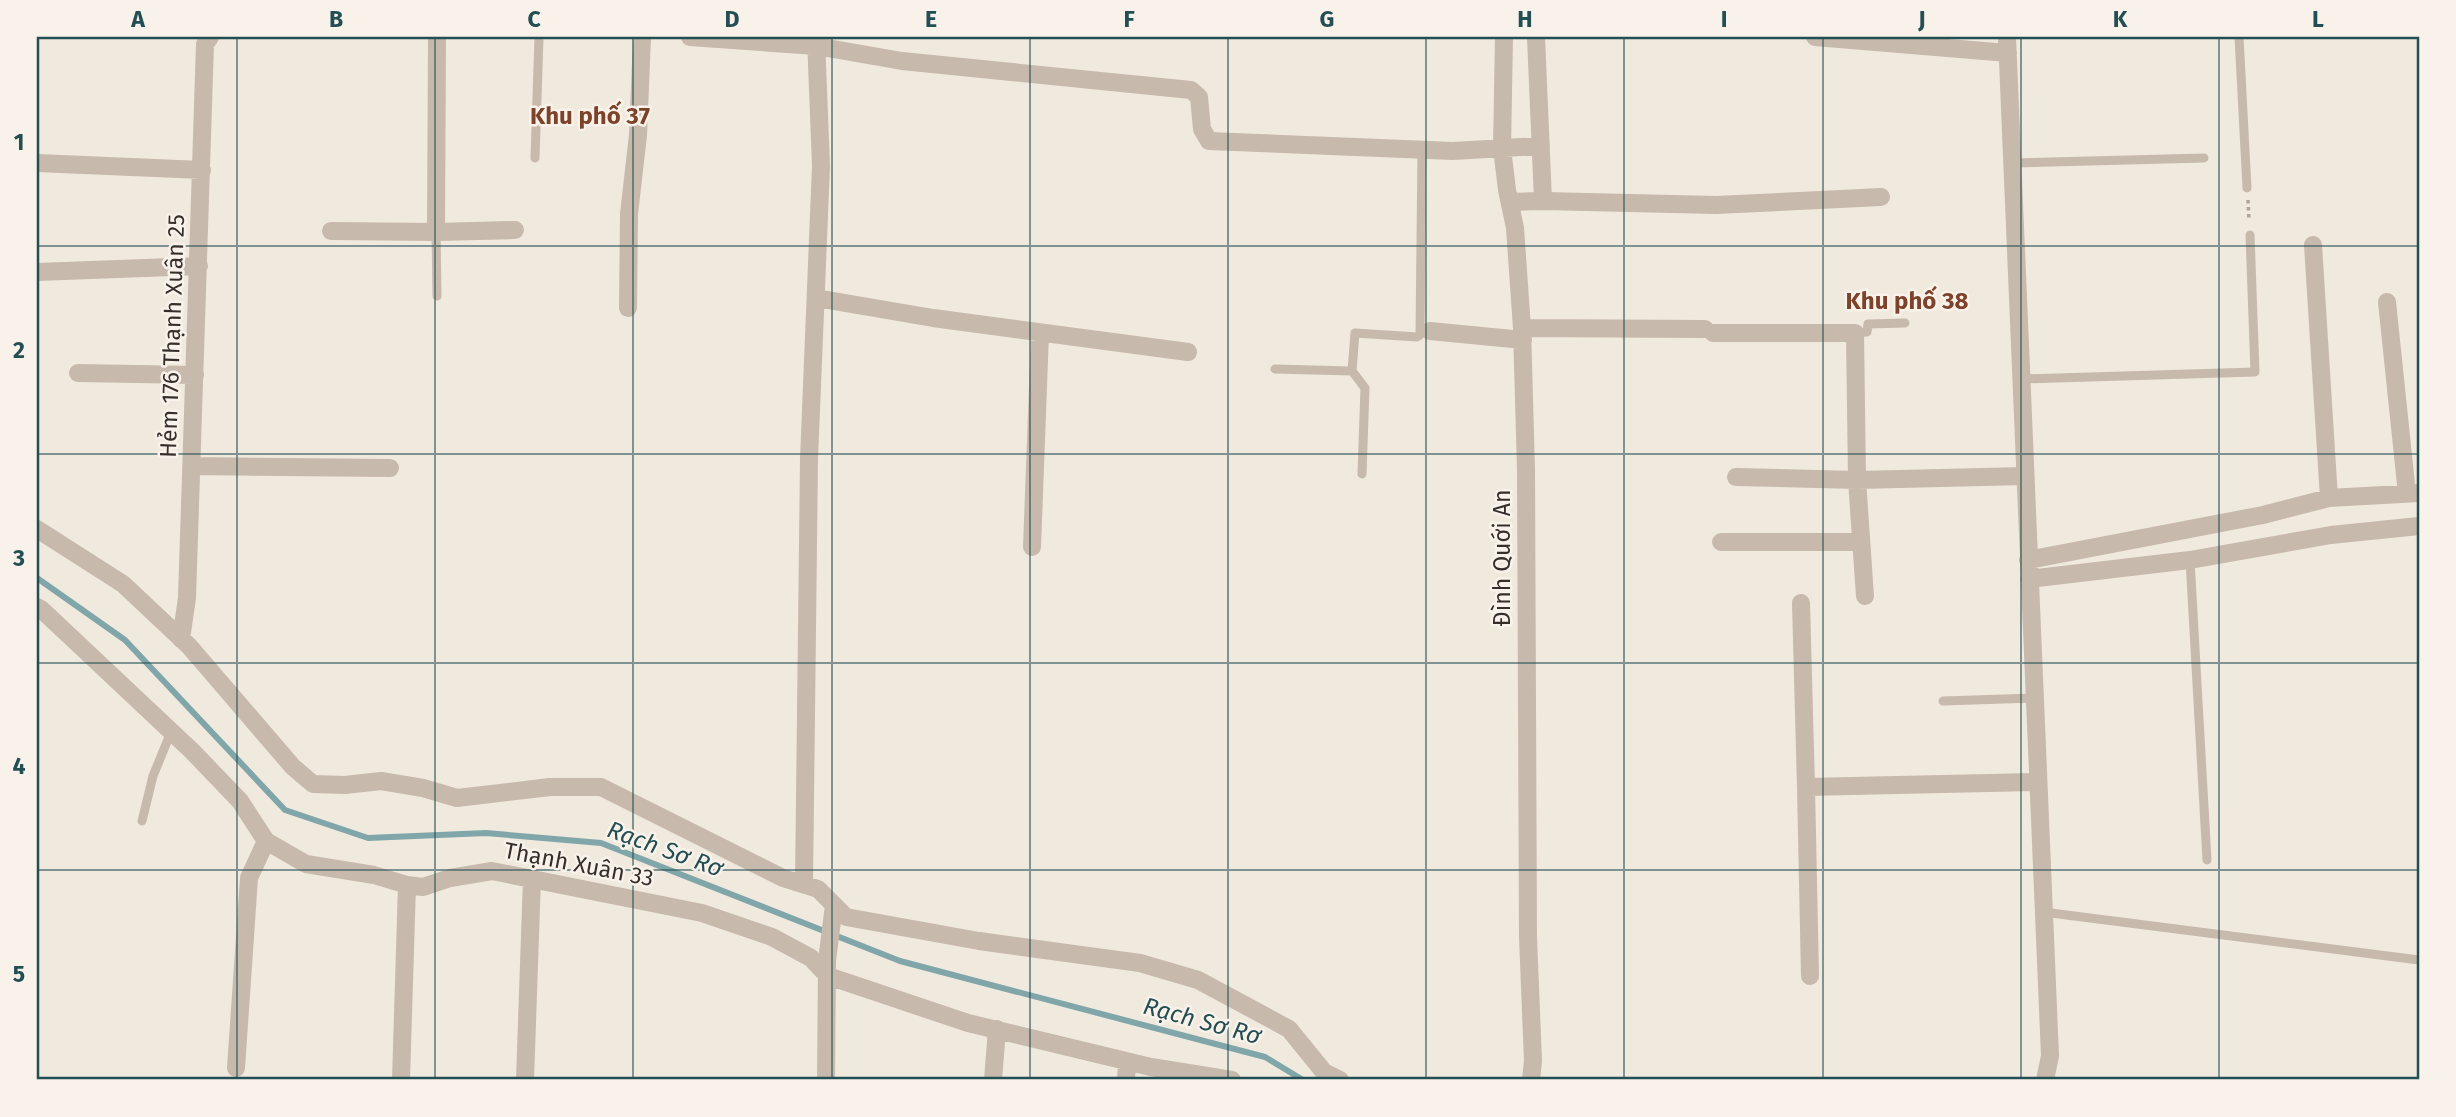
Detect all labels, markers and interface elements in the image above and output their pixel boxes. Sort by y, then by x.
text: A [130,5,145,33]
text: B [329,5,343,33]
text: C [527,5,541,33]
text: D [725,5,740,33]
text: E [925,5,937,33]
text: F [1123,5,1135,33]
text: G [1320,5,1334,33]
text: H [1517,5,1533,33]
text: I [1721,5,1727,33]
text: J [1917,5,1926,33]
text: K [2113,5,2128,33]
text: L [2312,5,2324,33]
district label: Khu phố 37 [530,100,650,130]
text: 1 [14,128,24,156]
street label: Hẻm 176 Thạnh Xuân 25 [154,214,190,458]
district label: Khu phố 38 [1846,285,1968,315]
text: 2 [13,336,25,364]
street label: Đình Quới An [1488,490,1516,626]
text: 3 [12,544,25,572]
text: 4 [13,752,26,780]
water label: Rạch Sơ Rơ [604,815,727,883]
street label: Thạnh Xuân 33 [502,836,656,892]
text: 5 [13,960,25,988]
water label: Rạch Sơ Rơ [1140,992,1265,1050]

